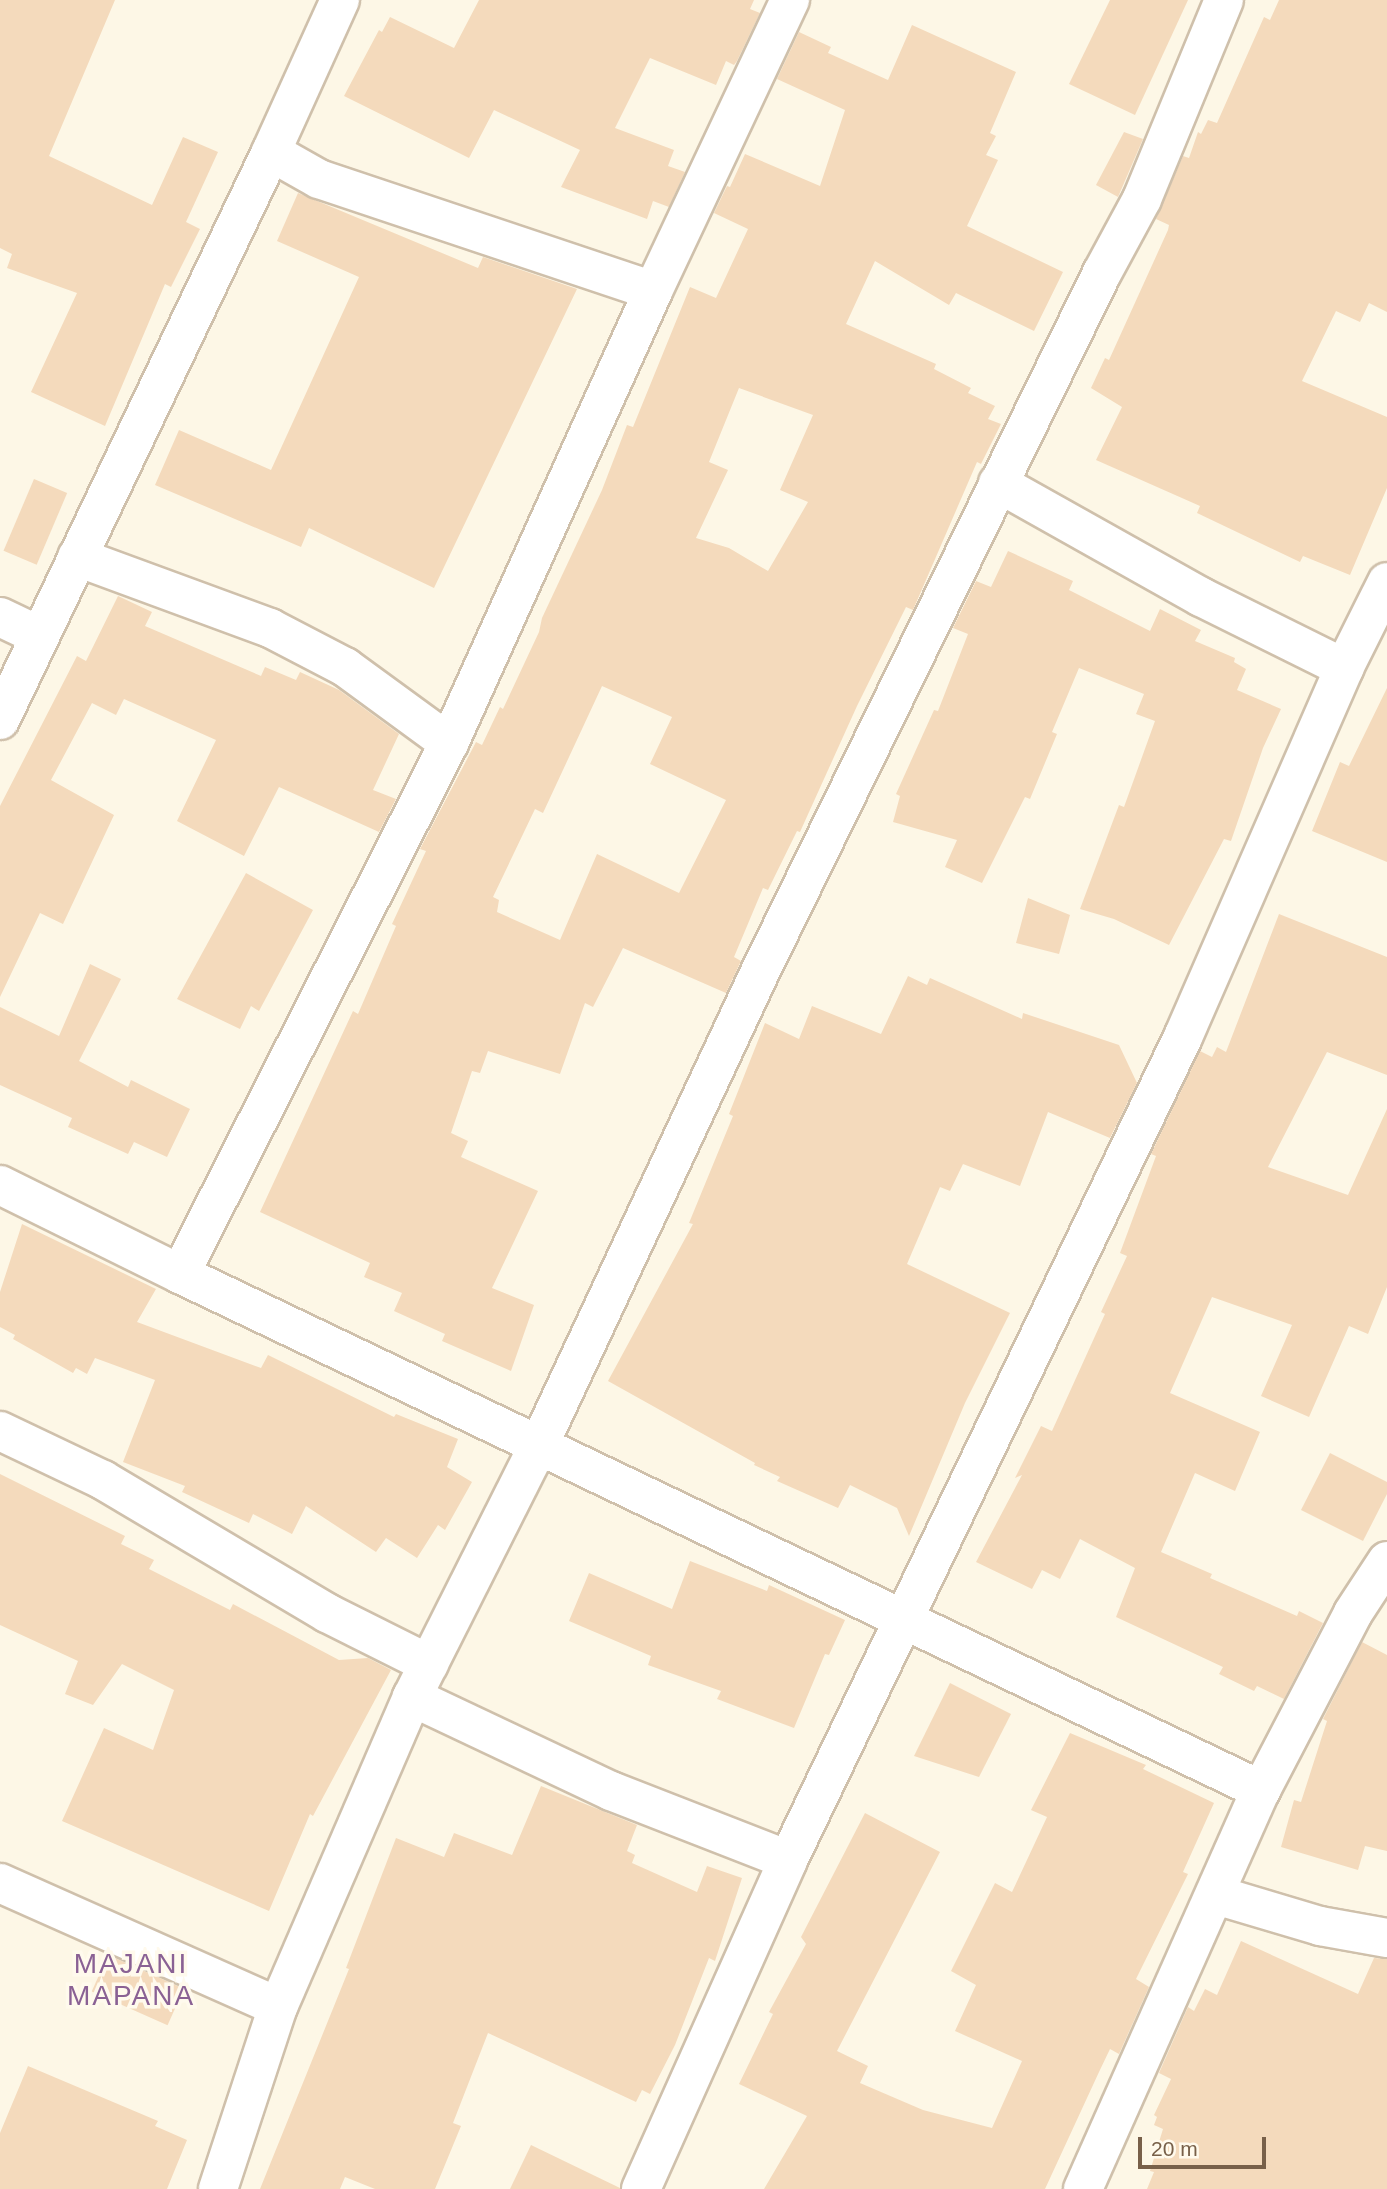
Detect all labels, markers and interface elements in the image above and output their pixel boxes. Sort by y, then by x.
district label: MAJANI MAPANA [68,1947,194,2013]
scale bar [1142,2122,1270,2166]
text: 20 m [1151,2137,1198,2160]

